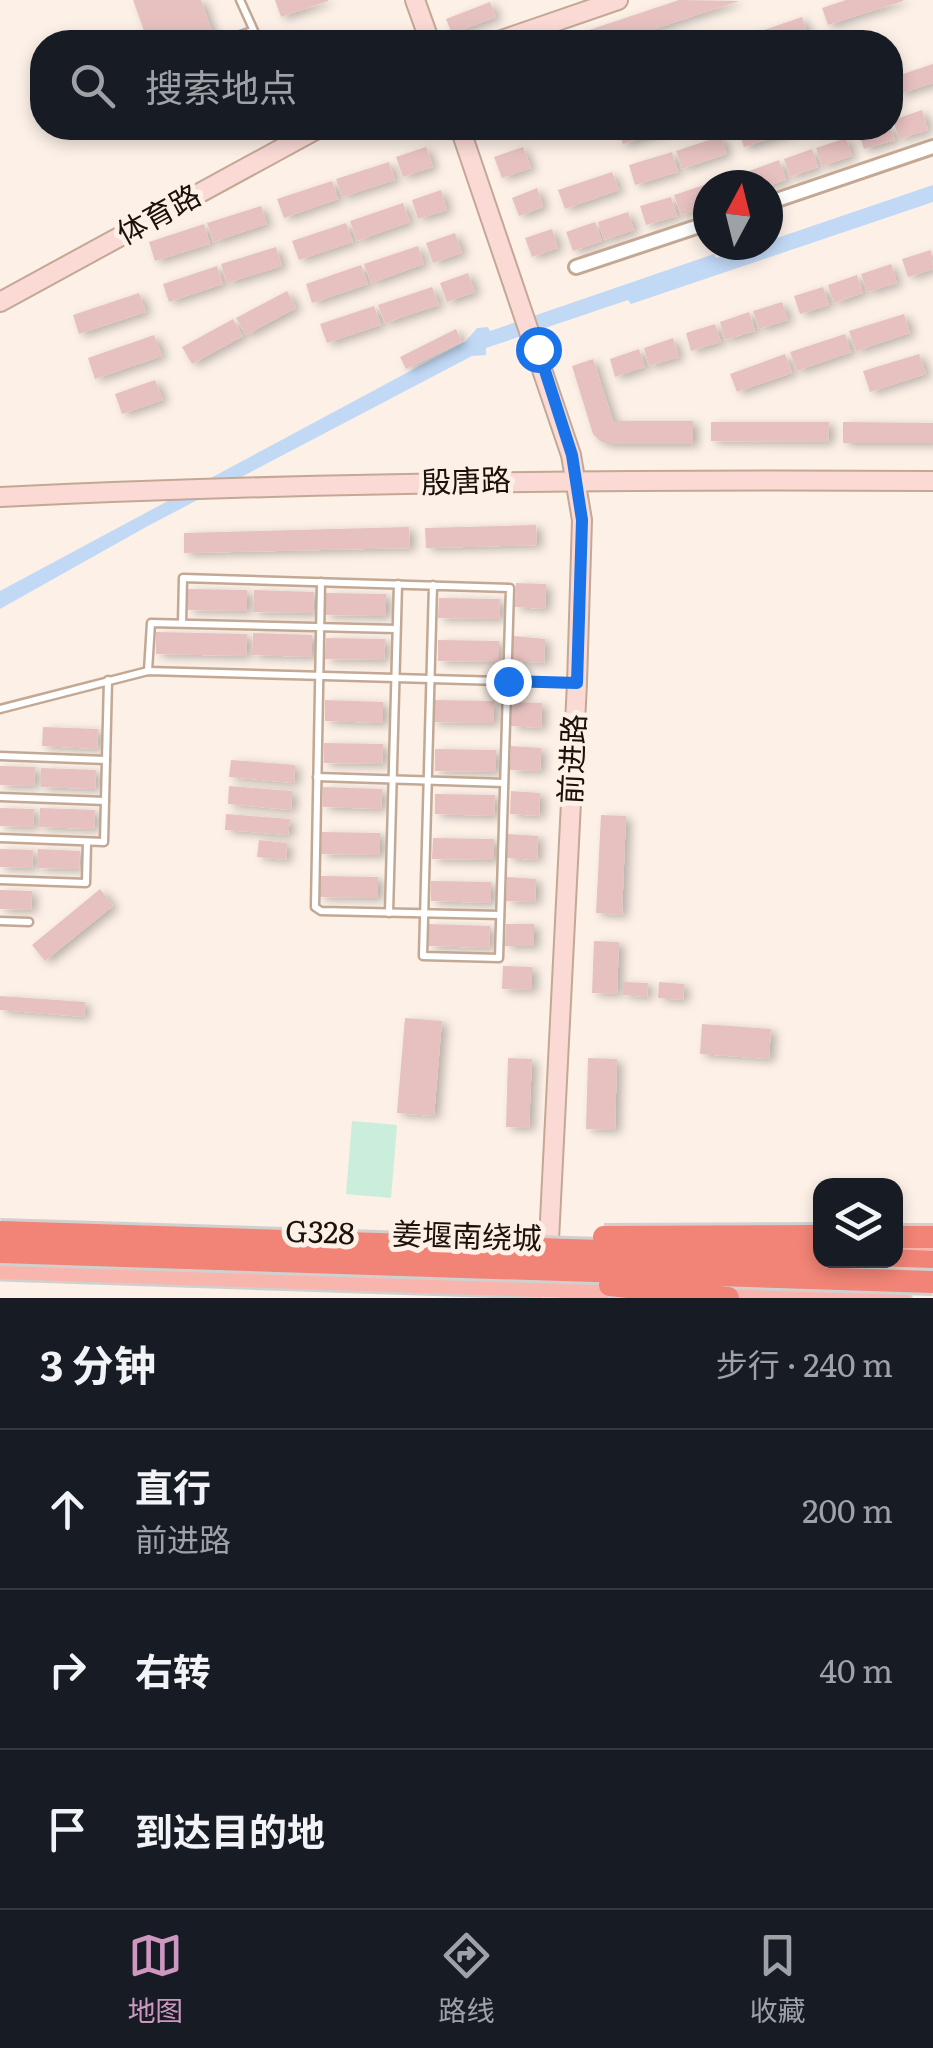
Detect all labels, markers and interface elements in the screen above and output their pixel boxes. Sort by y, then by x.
search box [30,30,903,140]
text: 搜索地点 [145,57,297,114]
icon: search [65,58,120,113]
north arrow [693,170,783,260]
street label: 体育路 [108,171,208,253]
route start [516,327,562,373]
street label: 殷唐路 [420,455,512,503]
route end [486,659,532,705]
street label: 前进路 [546,713,594,805]
map controls [813,1178,903,1268]
button: layers [813,1178,903,1268]
street label: G328 [285,1207,356,1253]
street label: 姜堰南绕城 [391,1209,543,1259]
text: 3 分钟 [40,1332,156,1394]
text: 步行 · 240 m [716,1339,893,1387]
text: 直行 [135,1457,211,1514]
icon: ahead [40,1482,95,1537]
text: 200 m [802,1485,893,1533]
text: 前进路 [135,1514,231,1562]
text: 右转 [135,1641,211,1698]
icon: right [40,1642,95,1697]
text: 40 m [819,1645,893,1693]
text: 到达目的地 [135,1801,325,1858]
icon: arrive [40,1802,95,1857]
tab: 地图 [127,1928,184,2030]
tab: 路线 [438,1928,495,2030]
tab: 收藏 [749,1928,806,2030]

